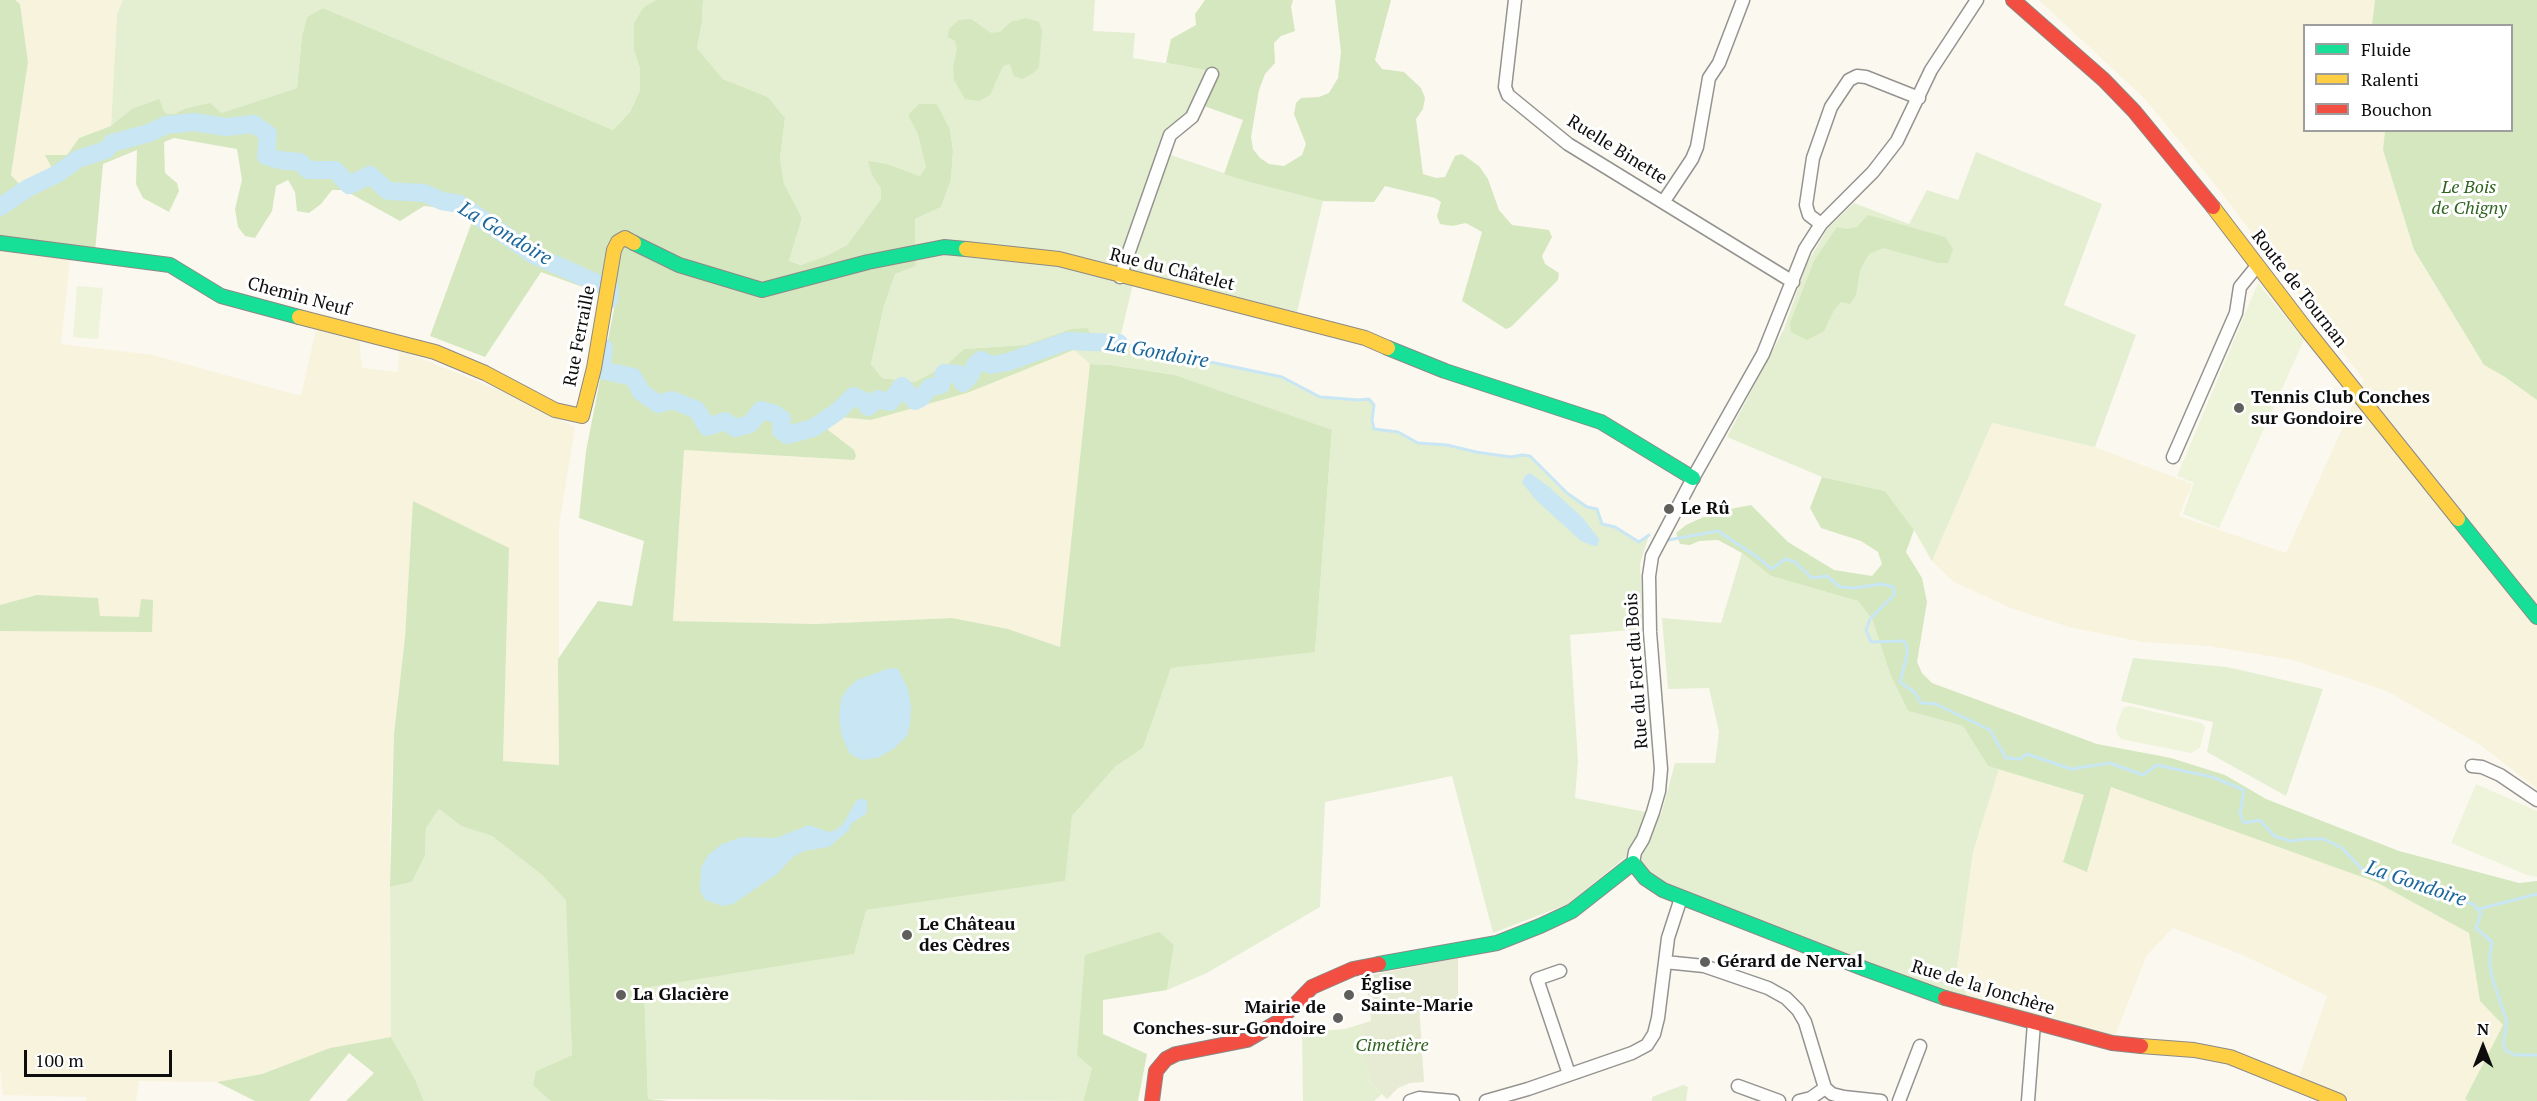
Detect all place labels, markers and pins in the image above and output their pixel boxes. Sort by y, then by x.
place label: Tennis Club Conches sur Gondoire [2251,387,2430,430]
marker: Tennis Club Conches sur Gondoire [2232,401,2246,415]
place label: Le Rû [1681,498,1730,520]
marker: Le Rû [1662,502,1676,516]
place label: Le Château des Cèdres [919,914,1015,956]
marker: Le Château des Cèdres [900,928,914,942]
place label: Gérard de Nerval [1717,951,1863,973]
marker: Gérard de Nerval [1698,955,1712,969]
place label: Église Sainte-Marie [1361,974,1473,1016]
place label: La Glacière [633,984,729,1006]
marker: La Glacière [614,988,628,1002]
marker: Église Sainte-Marie [1342,988,1356,1002]
place label: Mairie de Conches-sur-Gondoire [1133,997,1326,1040]
marker: Mairie de Conches-sur-Gondoire [1331,1011,1345,1025]

